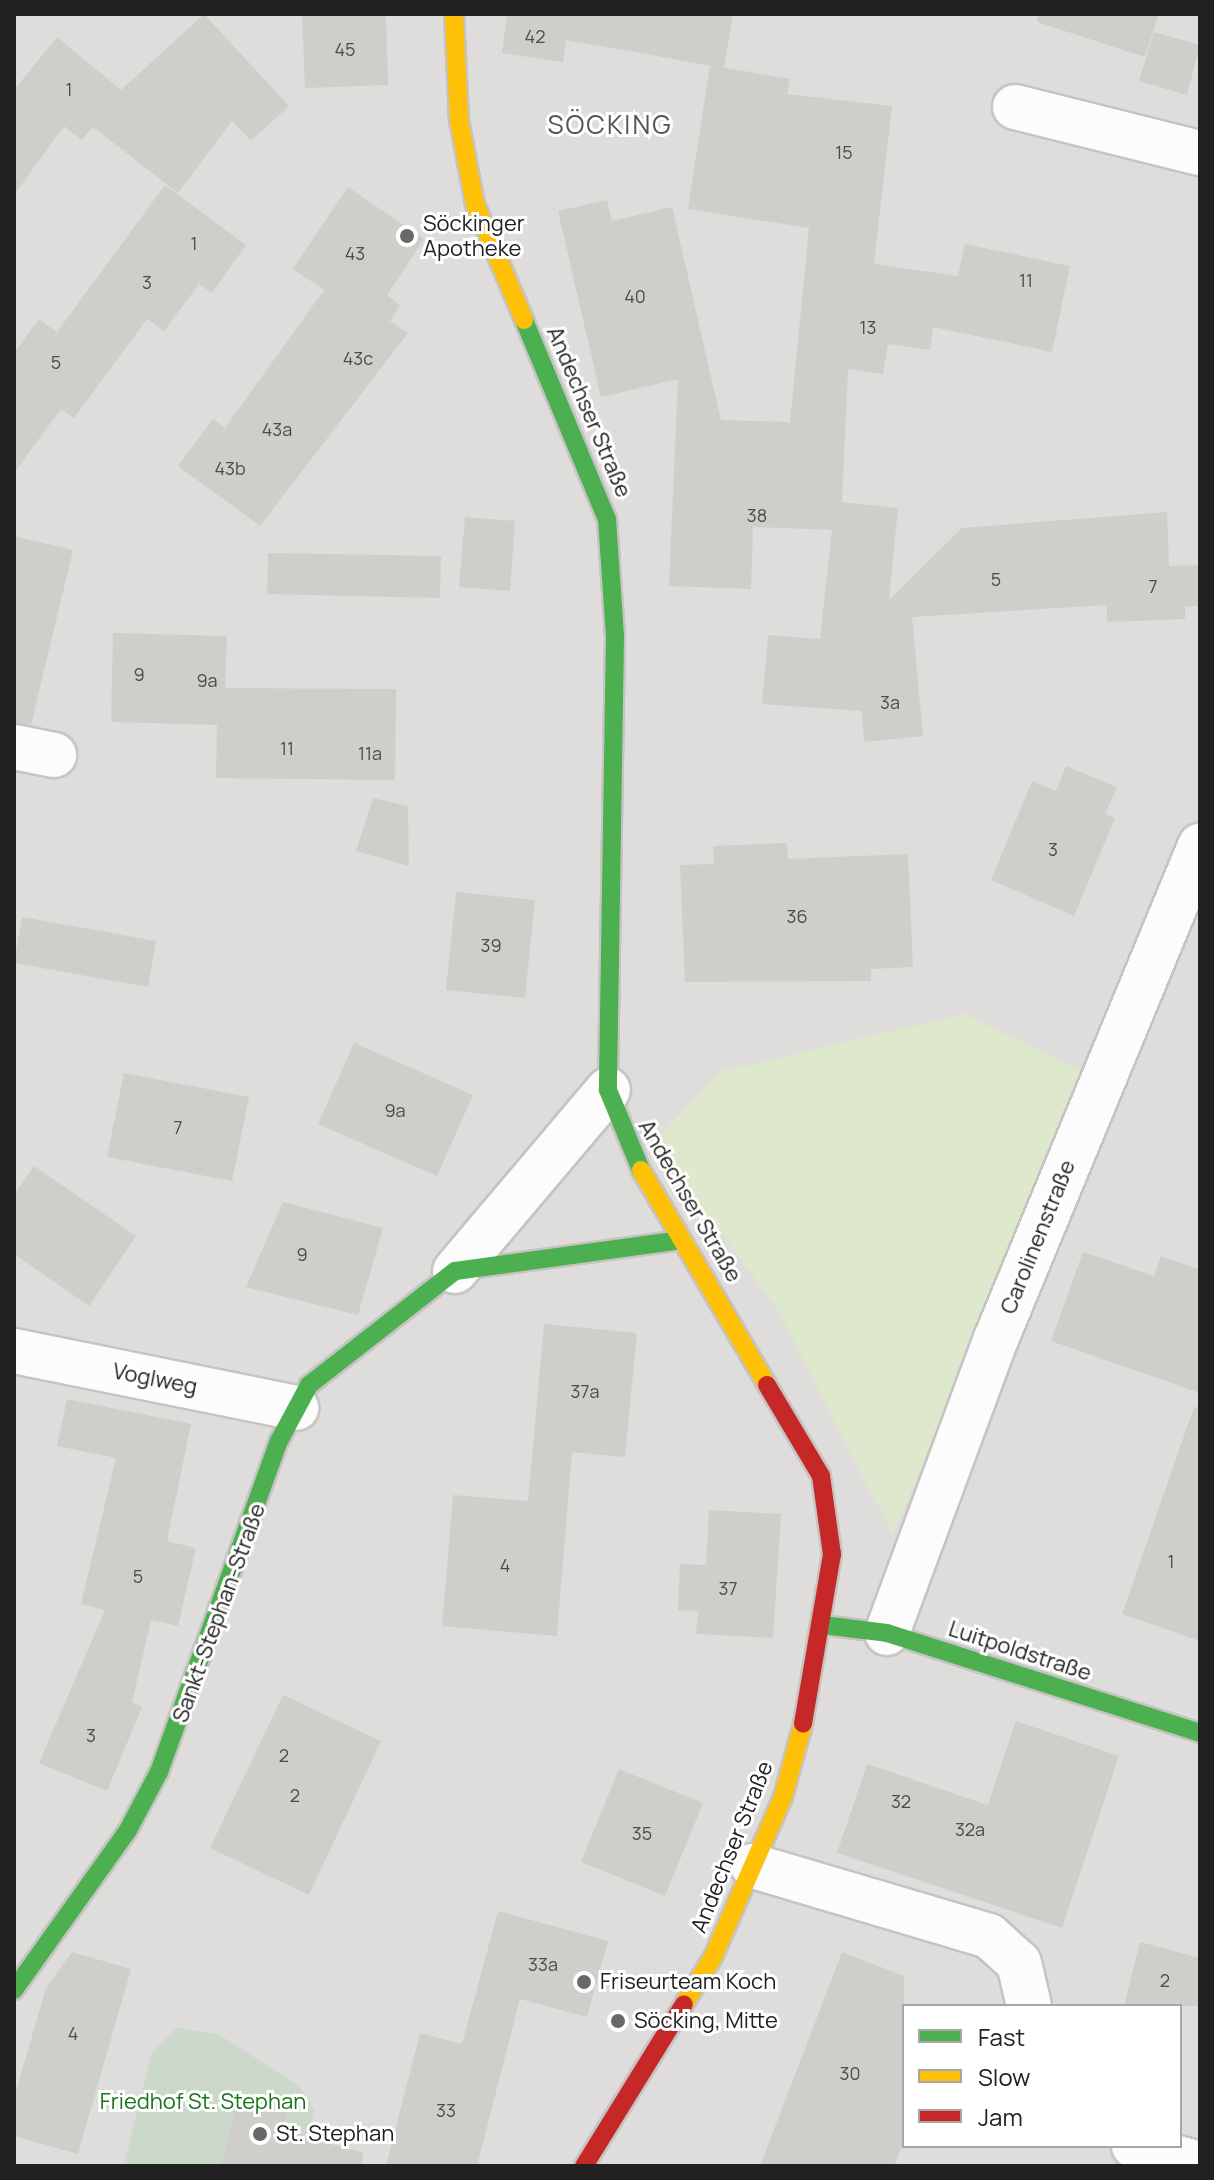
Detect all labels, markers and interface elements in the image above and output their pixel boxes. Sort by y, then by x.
house number: 42 [525,25,545,47]
house number: 45 [334,38,356,60]
house number: 1 [65,78,73,100]
district label: SÖCKING [547,109,673,141]
house number: 15 [835,141,853,163]
place label: Söckinger Apotheke [423,210,525,262]
marker: Söckinger Apotheke [398,227,416,245]
house number: 1 [190,232,198,254]
house number: 43 [345,242,365,264]
house number: 11 [1019,269,1033,291]
house number: 3 [142,271,152,293]
house number: 40 [624,285,646,307]
house number: 13 [860,316,876,338]
street label: Andechser Straße [541,323,637,501]
house number: 43c [343,347,373,369]
house number: 5 [51,351,61,373]
house number: 43a [262,418,292,440]
house number: 43b [214,457,246,479]
house number: 38 [747,504,767,526]
house number: 5 [991,568,1001,590]
house number: 7 [1148,575,1158,597]
house number: 9 [133,663,145,685]
house number: 9a [196,669,218,691]
house number: 3a [880,691,900,713]
house number: 11 [280,737,294,759]
house number: 11a [358,742,382,764]
house number: 3 [1048,838,1058,860]
house number: 36 [786,905,808,927]
house number: 39 [480,934,502,956]
house number: 9a [384,1099,406,1121]
street label: Andechser Straße [633,1115,747,1287]
house number: 7 [173,1116,183,1138]
street label: Carolinenstraße [995,1156,1081,1318]
house number: 9 [296,1243,308,1265]
street label: Voglweg [111,1358,199,1400]
house number: 37a [571,1380,599,1402]
street label: Sankt-Stephan-Straße [167,1500,271,1726]
house number: 1 [1167,1550,1175,1572]
house number: 4 [500,1554,510,1576]
house number: 5 [133,1565,143,1587]
house number: 37 [719,1577,737,1599]
street label: Luitpoldstraße [945,1615,1095,1687]
house number: 3 [86,1724,96,1746]
house number: 2 [279,1744,289,1766]
street label: Andechser Straße [685,1757,779,1937]
house number: 2 [290,1784,300,1806]
house number: 32 [891,1790,911,1812]
house number: 32a [955,1818,985,1840]
house number: 35 [632,1822,652,1844]
house number: 33a [528,1953,558,1975]
place label: Friseurteam Koch [600,1969,776,1995]
house number: 2 [1160,1969,1170,1991]
marker: Friseurteam Koch [575,1973,593,1991]
legend [902,2004,1182,2148]
place label: Söcking, Mitte [634,2008,778,2034]
marker: Söcking, Mitte [609,2012,627,2030]
text: Fast [978,2020,1025,2053]
house number: 4 [68,2022,78,2044]
text: Slow [978,2060,1031,2093]
house number: 30 [840,2062,860,2084]
park label: Friedhof St. Stephan [100,2089,306,2115]
house number: 33 [436,2099,456,2121]
text: Jam [978,2100,1023,2133]
place label: St. Stephan [276,2121,394,2147]
marker: St. Stephan [251,2125,269,2143]

